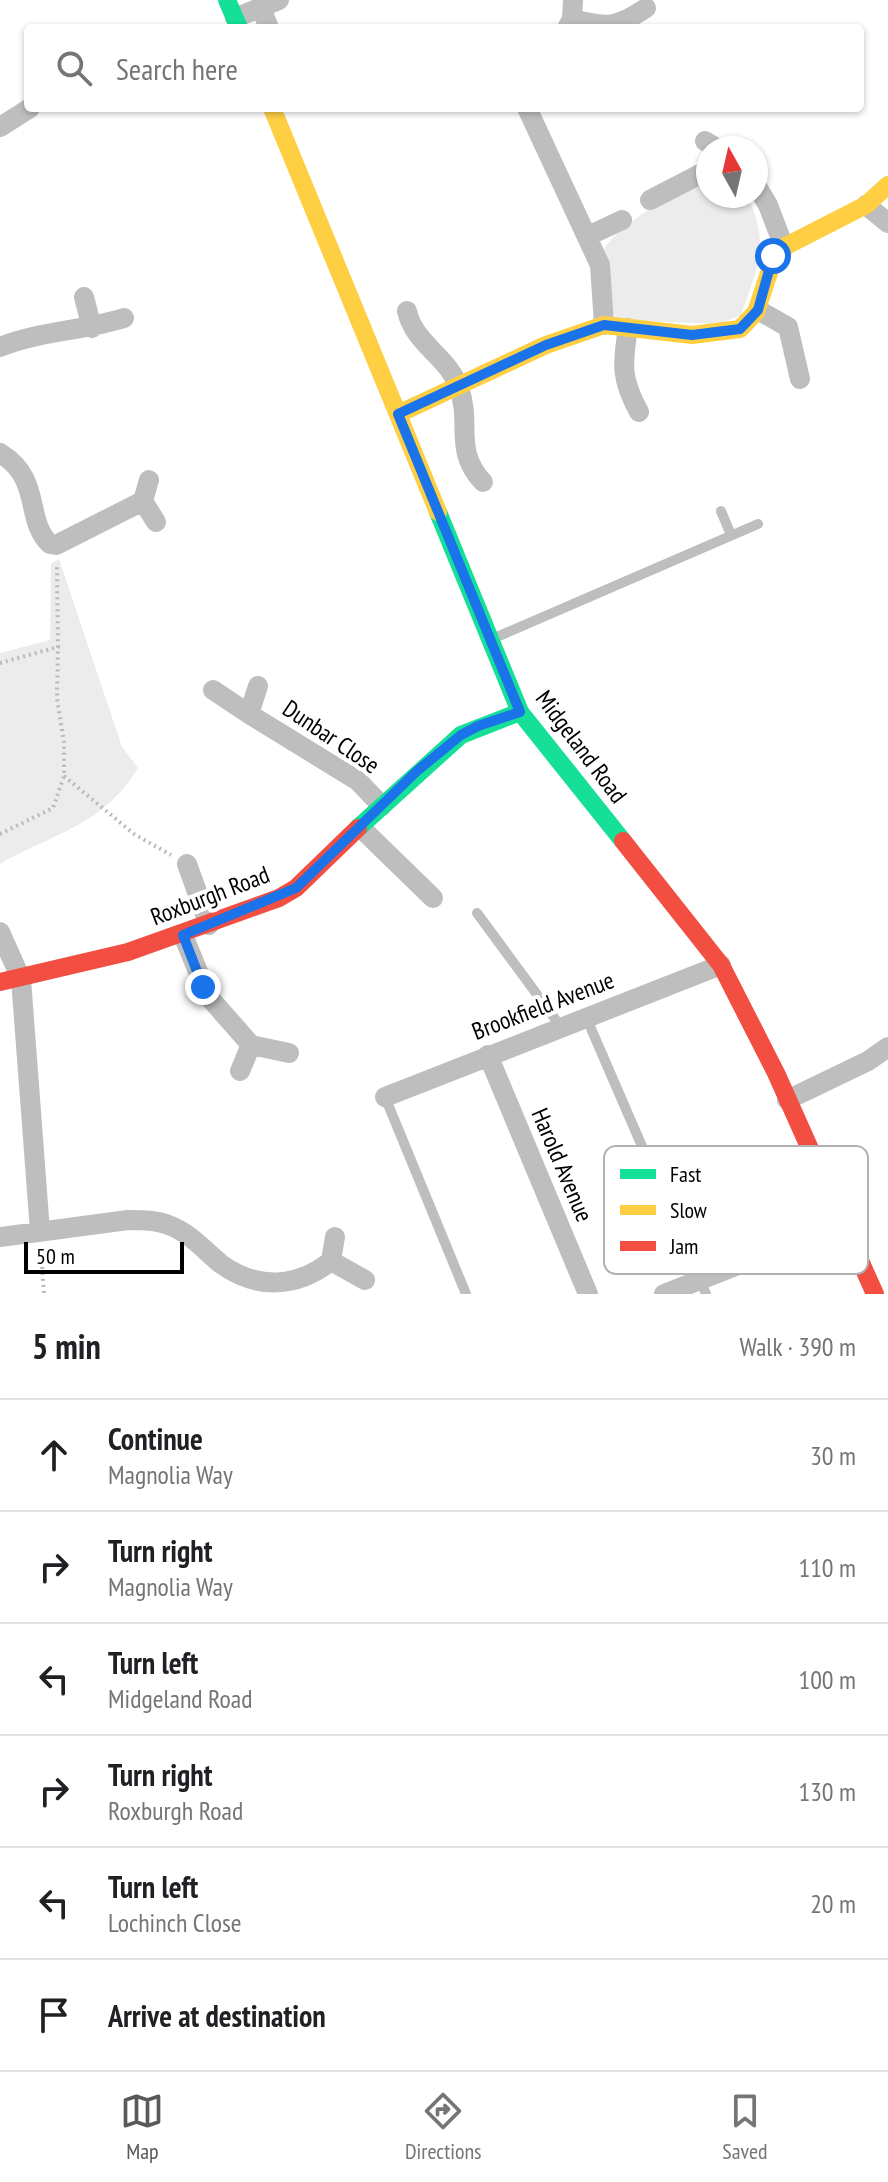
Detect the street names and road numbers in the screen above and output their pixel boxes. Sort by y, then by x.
street label: Midgeland Road [529,684,634,809]
street label: Dunbar Close [277,693,386,780]
street label: Roxburgh Road [146,859,274,932]
street label: Brookfield Avenue [468,964,618,1047]
street label: Harold Avenue [525,1103,600,1226]

